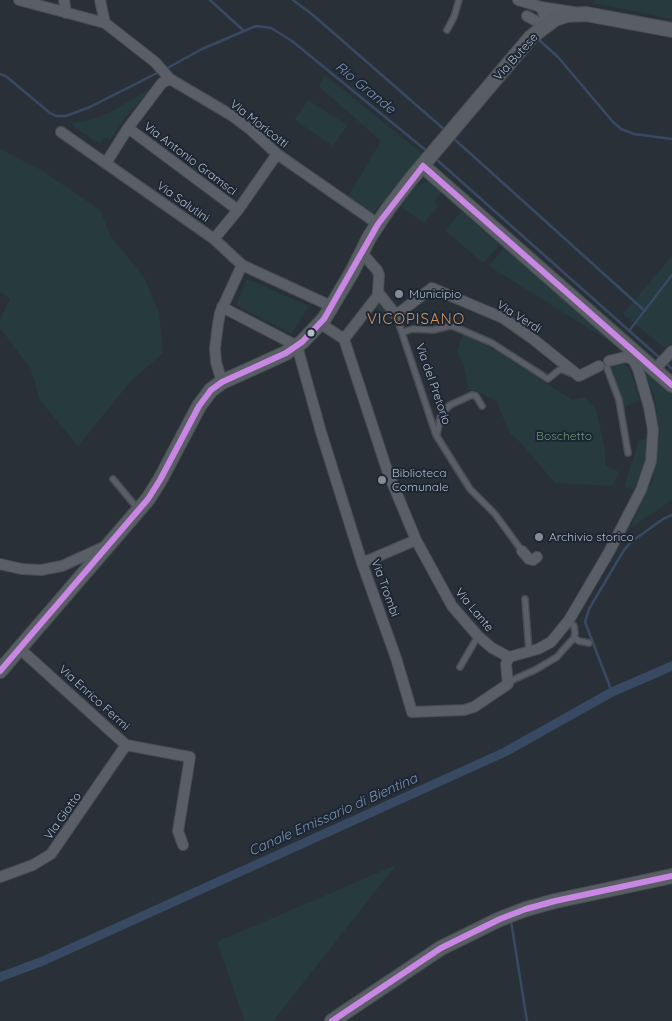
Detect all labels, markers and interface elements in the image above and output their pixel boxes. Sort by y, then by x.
street label: Via Butese [491,30,541,84]
water label: Rio Grande [332,59,398,117]
street label: Via Moricotti [227,97,291,151]
street label: Via Antonio Gramsci [141,119,239,199]
street label: Via Salutini [154,179,212,225]
place label: Municipio [409,287,461,301]
marker: Municipio [393,288,405,300]
street label: Via Verdi [494,298,544,336]
district label: VICOPISANO [366,310,466,328]
unlabelled marker [306,328,316,338]
street label: Via del Pretorio [412,341,454,427]
park label: Boschetto [536,429,592,443]
place label: Biblioteca Comunale [392,466,448,494]
marker: Biblioteca Comunale [376,474,388,486]
place label: Archivio storico [549,530,634,544]
marker: Archivio storico [533,531,545,543]
street label: Via Trombi [368,557,402,619]
street label: Via Lante [452,585,496,635]
street label: Via Enrico Fermi [56,662,132,734]
water label: Canale Emissario di Bientina [246,770,420,860]
street label: Via Giotto [41,790,85,842]

